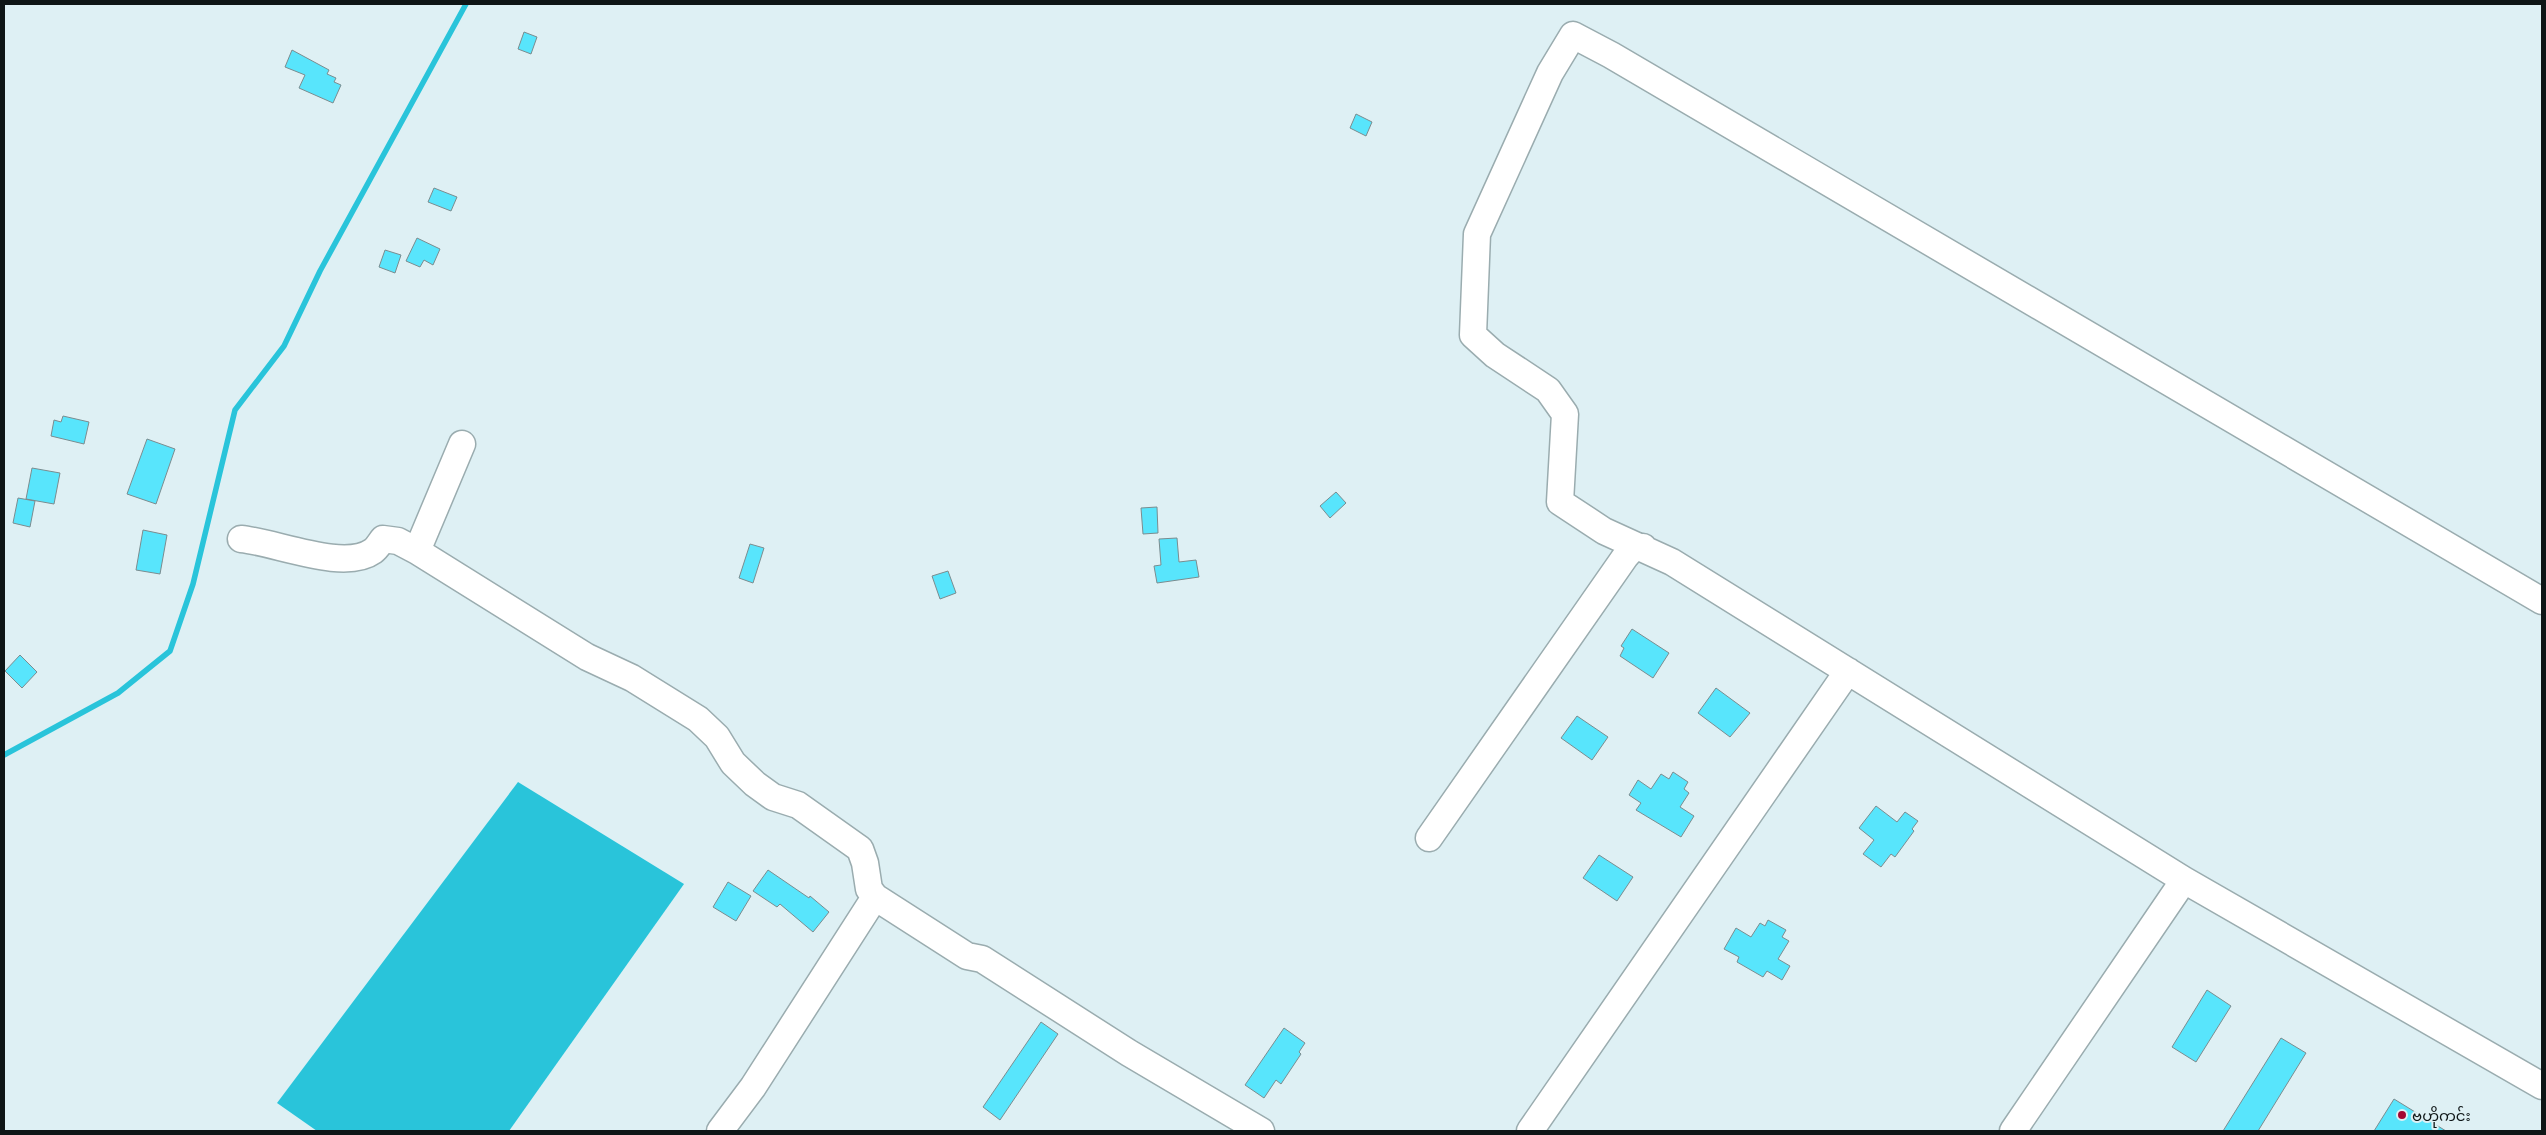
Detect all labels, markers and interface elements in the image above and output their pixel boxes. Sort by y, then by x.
place label: ဗဟိုကင်း [2412,1106,2471,1128]
marker: ဗဟိုကင်း [2396,1109,2408,1121]

